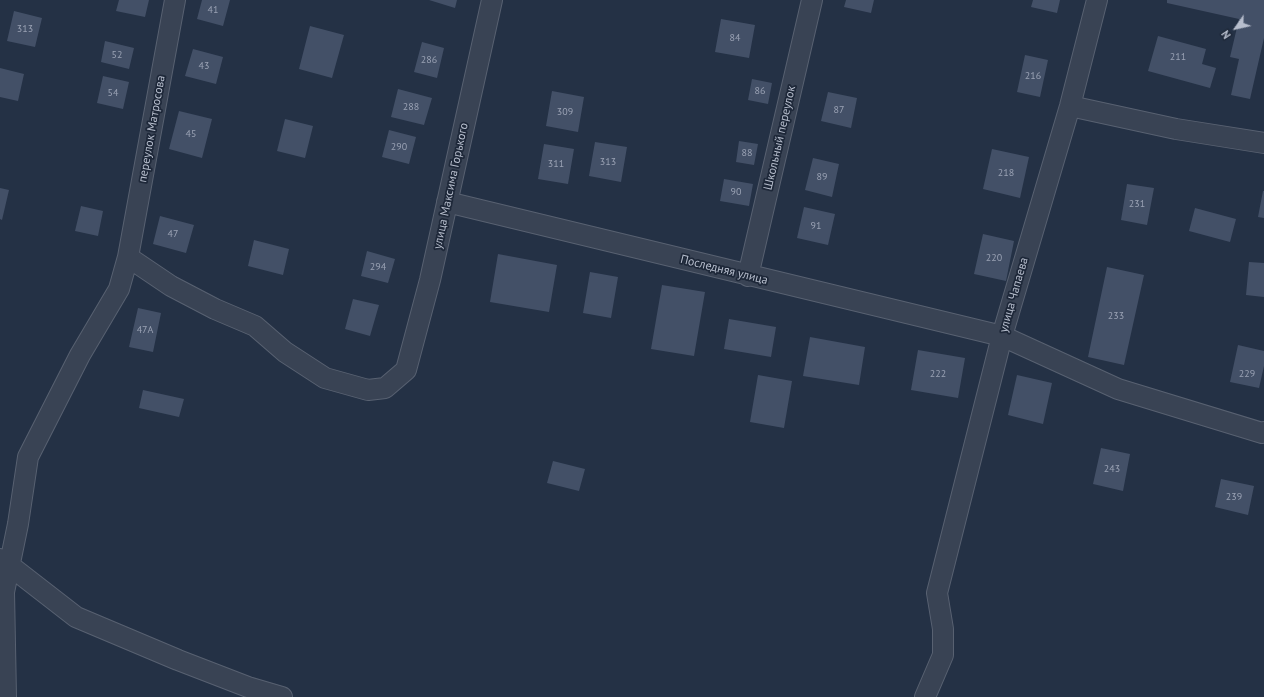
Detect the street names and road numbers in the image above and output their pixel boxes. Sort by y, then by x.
street label: переулок Матросова [135,74,169,184]
street label: Школьный переулок [761,84,799,192]
street label: улица Максима Горького [431,121,471,251]
street label: Последняя улица [679,252,769,288]
street label: улица Чапаева [996,256,1032,334]

